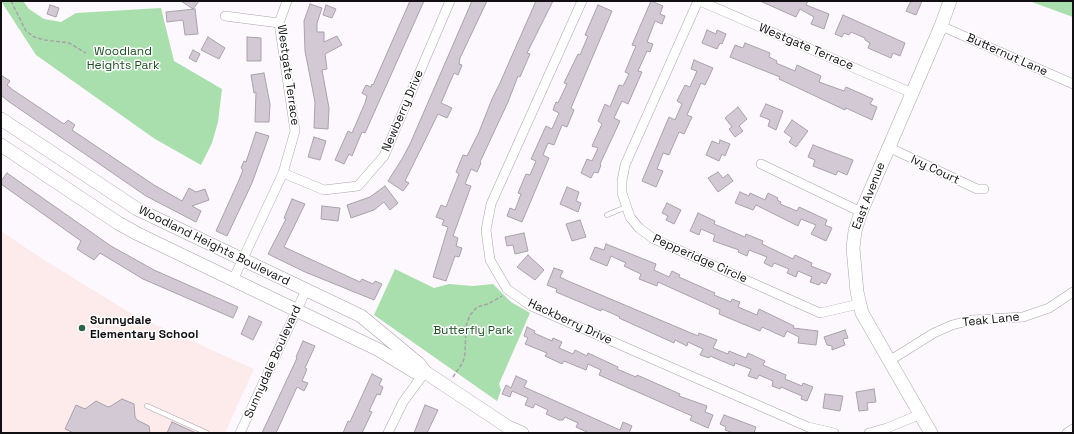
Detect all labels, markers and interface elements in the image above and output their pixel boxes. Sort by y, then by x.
street label: Westgate Terrace [756,21,856,73]
street label: Westgate Terrace [274,24,302,126]
street label: Butternut Lane [964,31,1050,79]
park label: Woodland Heights Park [87,45,159,73]
street label: Newberry Drive [379,68,427,154]
street label: Ivy Court [908,152,962,188]
street label: East Avenue [850,160,888,232]
street label: Woodland Heights Boulevard [136,203,292,289]
street label: Pepperidge Circle [651,232,749,286]
street label: Hackberry Drive [526,296,614,348]
street label: Sunnydale Boulevard [242,303,304,421]
street label: Teak Lane [962,310,1020,330]
place label: Sunnydale Elementary School [90,314,198,342]
marker: Sunnydale Elementary School [77,323,87,333]
park label: Butterfly Park [433,324,513,338]

